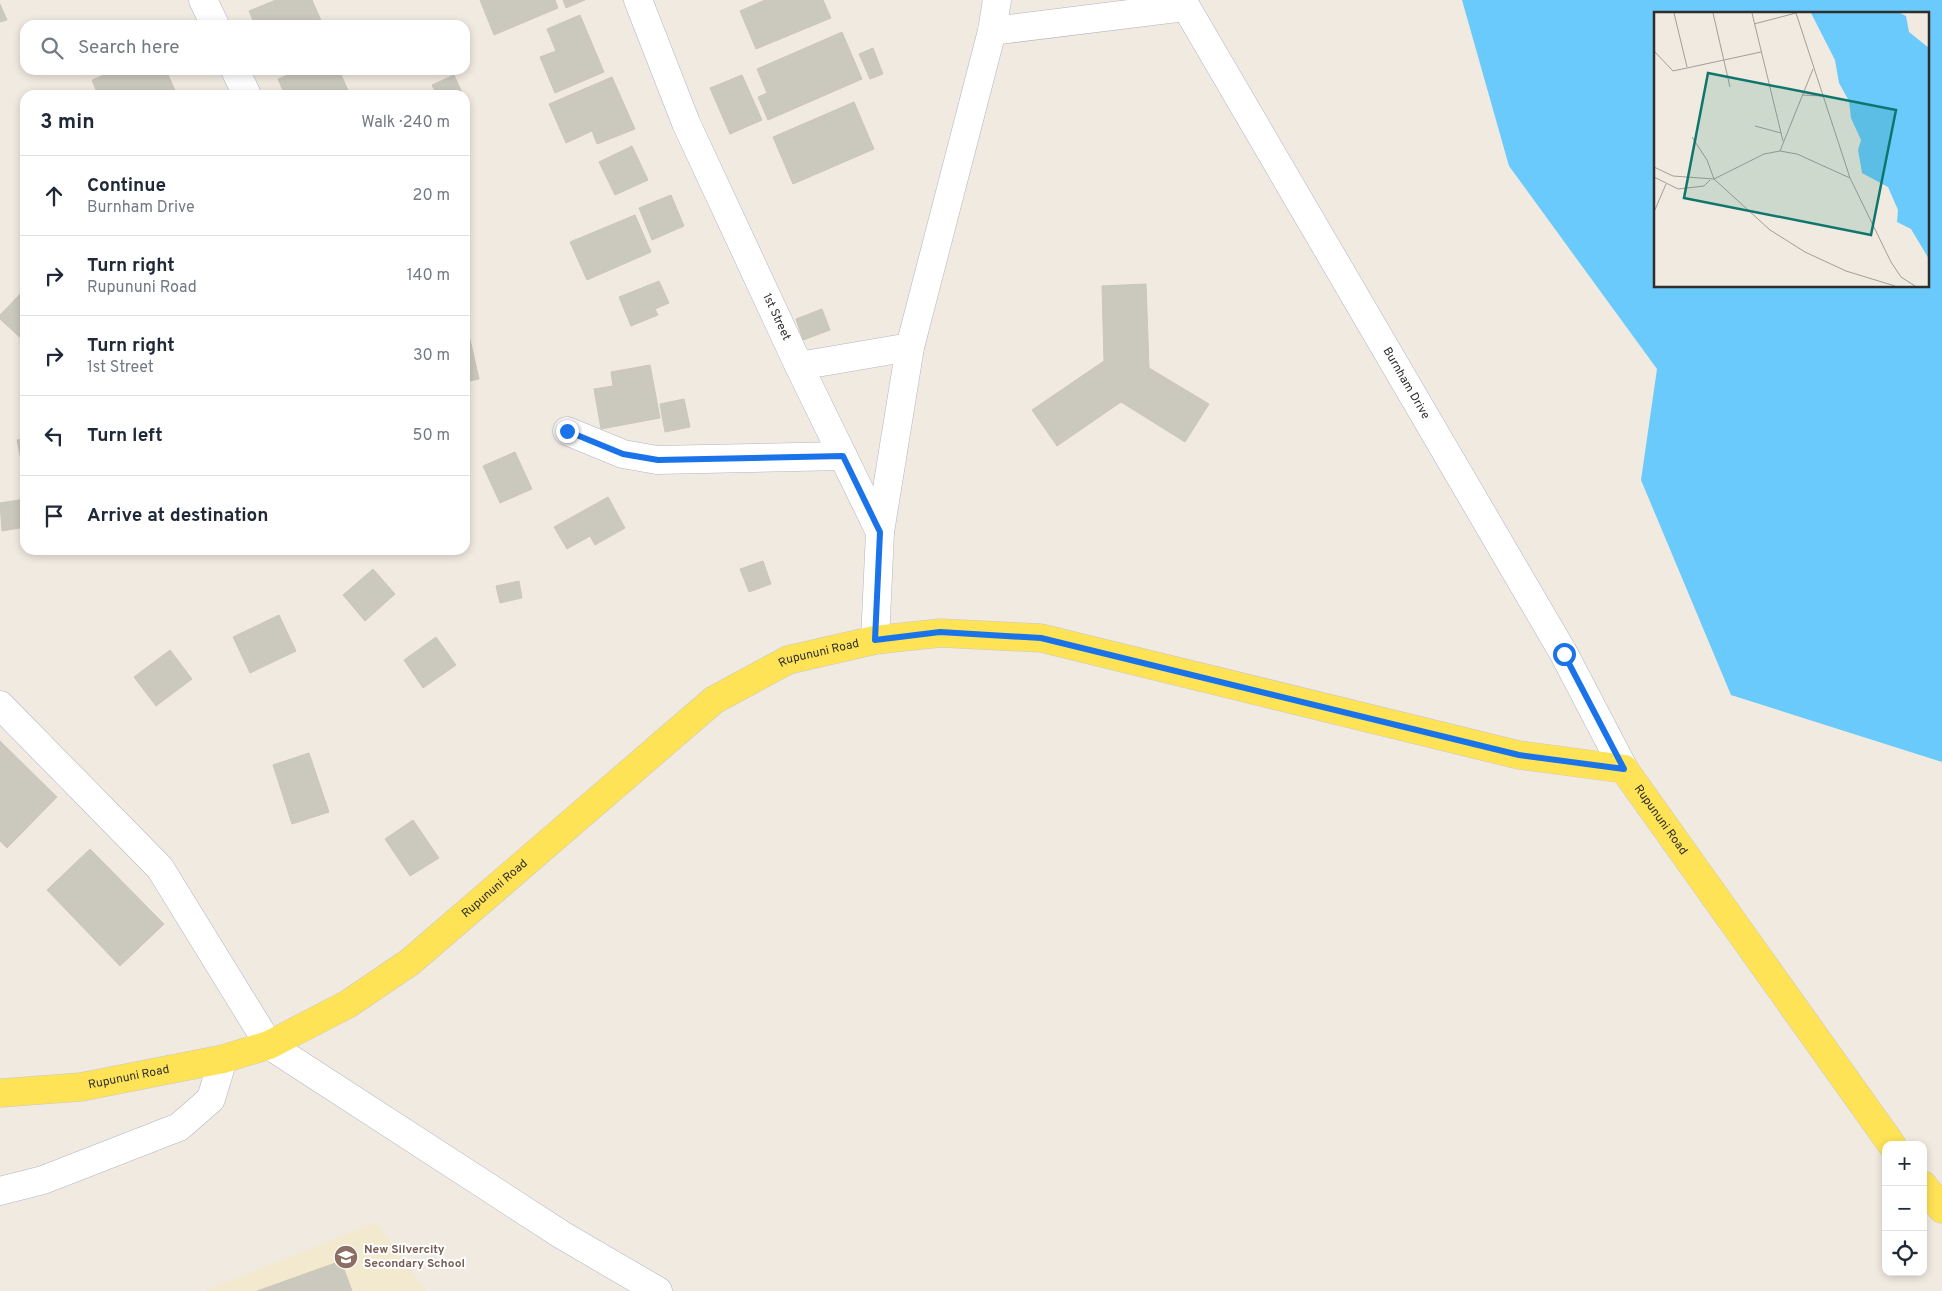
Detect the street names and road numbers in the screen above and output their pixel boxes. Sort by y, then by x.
street label: 1st Street [758,291,794,343]
street label: Burnham Drive [1379,344,1433,422]
street label: Rupununi Road [776,636,861,672]
street label: Rupununi Road [1630,782,1691,858]
street label: Rupununi Road [458,856,531,922]
street label: Rupununi Road [87,1062,171,1093]

